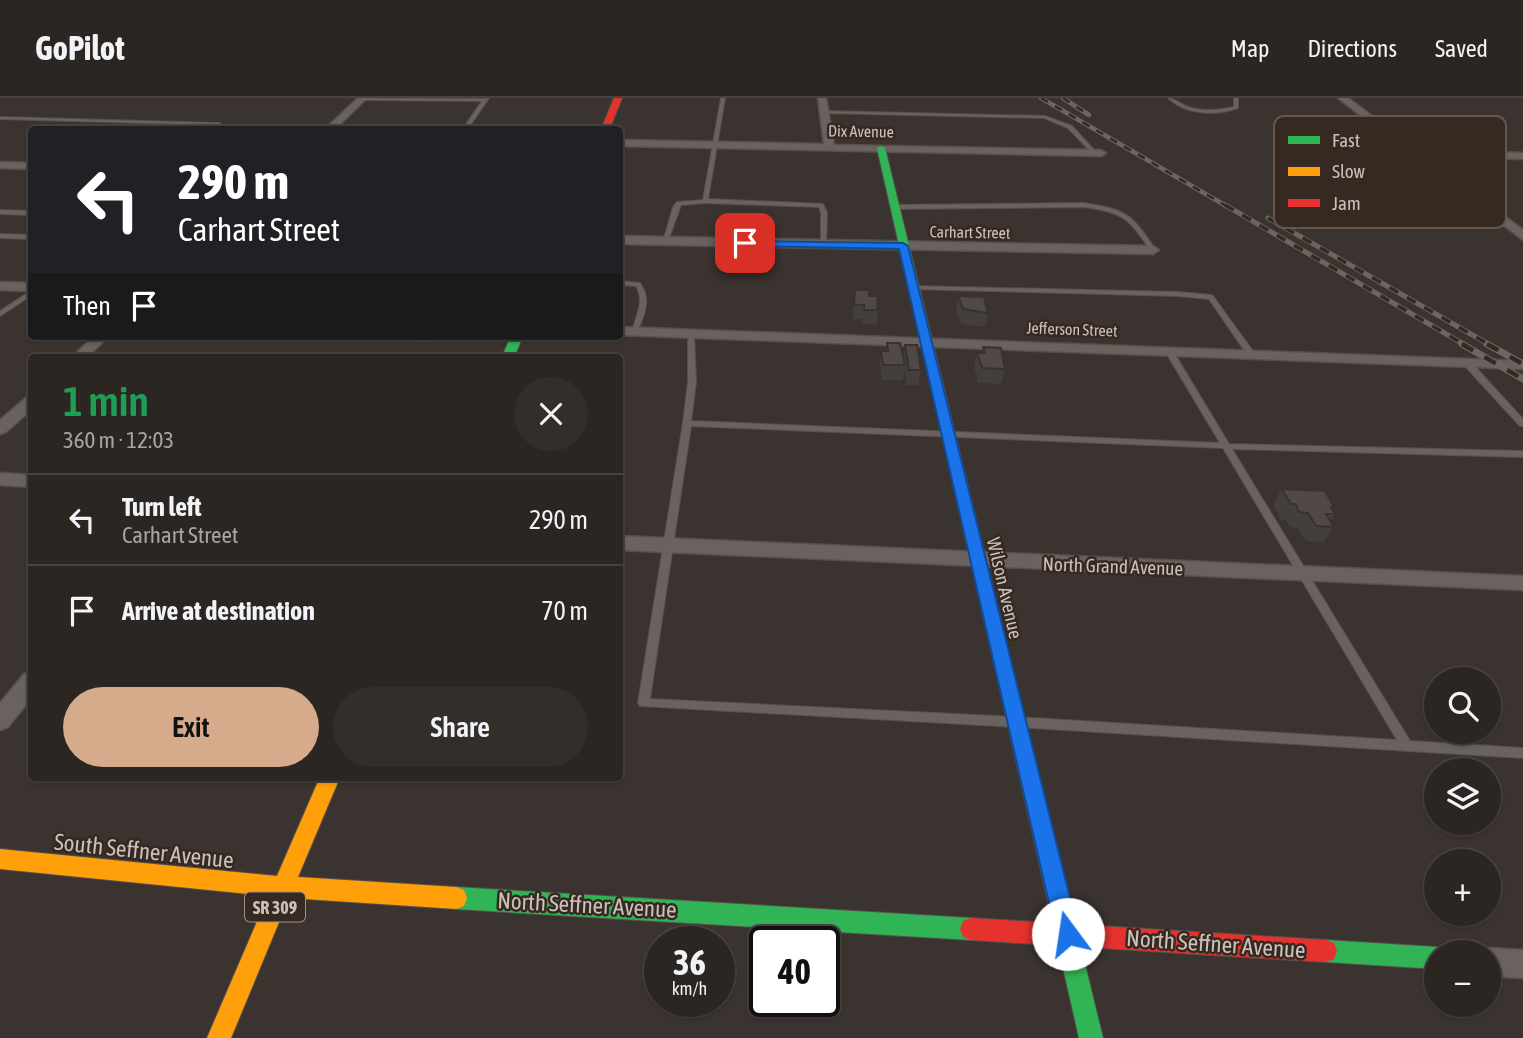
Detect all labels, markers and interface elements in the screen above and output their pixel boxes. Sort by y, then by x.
text: GoPilot [35,29,125,67]
text: Map [1231,35,1269,62]
text: Directions [1307,35,1397,62]
text: Saved [1435,35,1488,62]
legend [1274,116,1506,228]
street label: Dix Avenue [828,121,894,141]
text: Fast [1332,129,1360,151]
text: 290 m [178,153,289,209]
icon: left [63,154,154,245]
text: Slow [1332,160,1366,182]
text: Jam [1332,192,1361,214]
text: Carhart Street [178,211,340,248]
pin [715,213,775,273]
street label: Carhart Street [929,222,1011,242]
icon: arrive [726,224,764,262]
icon: arrive [125,287,163,325]
text: Then [63,291,111,321]
street label: Jefferson Street [1026,318,1118,340]
text: 1 min [63,377,149,425]
button: close [514,377,588,451]
text: 360 m · 12:03 [63,427,174,453]
text: Turn left [122,492,202,522]
icon: left [63,501,101,539]
text: 290 m [529,505,588,535]
text: Carhart Street [122,522,238,548]
street label: Wilson Avenue [983,535,1027,641]
street label: North Grand Avenue [1042,553,1184,579]
icon: arrive [63,592,101,630]
text: Arrive at destination [122,596,315,626]
text: 70 m [541,596,588,626]
map controls [1424,667,1501,1017]
button: search [1424,667,1501,744]
button: Exit [63,687,319,767]
button: Share [333,687,588,767]
button: layers [1424,758,1501,835]
street label: South Seffner Avenue [53,829,235,873]
button: + [1424,849,1501,926]
street label: North Seffner Avenue [497,887,677,923]
road number: SR 309 [245,892,305,922]
position arrow [1031,897,1105,971]
street label: North Seffner Avenue [1125,925,1307,963]
speed limit sign: 40 [749,926,840,1017]
button: − [1424,940,1501,1017]
text: 36 [673,942,706,982]
text: km/h [672,978,707,999]

